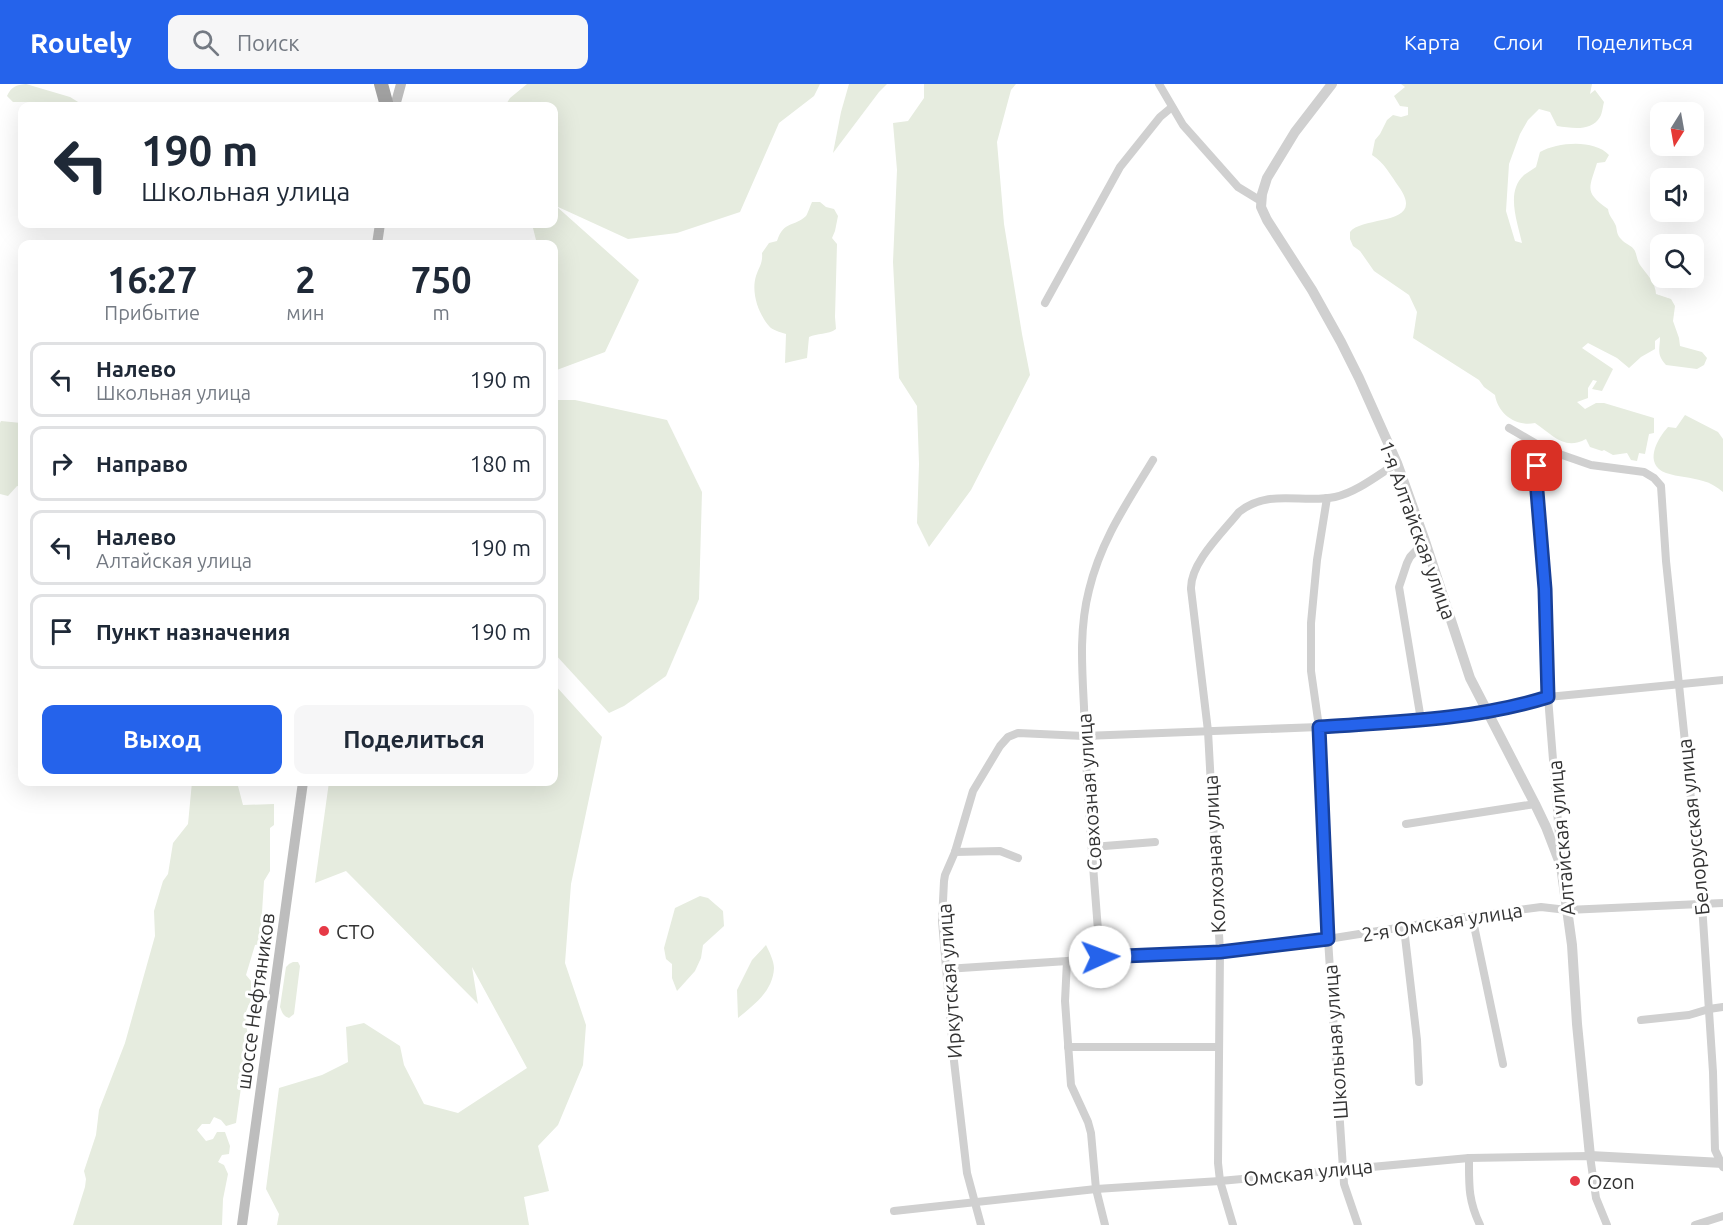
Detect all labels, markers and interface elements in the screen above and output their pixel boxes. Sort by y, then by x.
search box [168,15,588,69]
icon: search [189,26,222,59]
text: Routely [30,27,132,58]
text: Поиск [237,30,300,55]
text: Карта [1404,30,1460,54]
text: Слои [1493,30,1543,54]
text: Поделиться [1576,30,1693,54]
north arrow [1650,102,1704,156]
map controls [1650,102,1704,288]
icon: left [42,126,120,204]
text: 190 m [141,127,258,174]
button: sound [1650,168,1704,222]
text: Школьная улица [141,176,350,206]
button: search [1650,234,1704,288]
text: 16:27 [107,259,197,300]
text: 2 [295,259,316,300]
text: 750 [411,259,472,300]
text: Прибытие [104,301,200,324]
text: мин [286,301,324,324]
text: m [433,301,450,324]
text: Налево [96,356,176,381]
icon: left [45,363,78,396]
text: 190 m [470,367,531,392]
text: Школьная улица [96,381,251,404]
street label: 1-я Алтайская улица [1375,437,1461,623]
pin [1511,440,1562,491]
icon: right [45,447,78,480]
icon: arrive [1520,449,1553,482]
text: Направо [96,451,188,476]
text: 180 m [470,451,531,476]
text: Налево [96,524,176,549]
icon: left [45,531,78,564]
text: 190 m [470,535,531,560]
text: Алтайская улица [96,549,252,572]
icon: arrive [45,615,78,648]
text: Пункт назначения [96,619,290,644]
text: 190 m [470,619,531,644]
button: Выход [42,705,282,774]
button: Поделиться [294,705,534,774]
street label: Совхозная улица [1072,712,1106,872]
street label: Белорусская улица [1672,738,1714,916]
street label: Алтайская улица [1543,759,1579,917]
street label: Колхозная улица [1198,774,1230,934]
street label: 2-я Омская улица [1360,898,1524,946]
street label: Иркутская улица [932,903,966,1059]
street label: шоссе Нефтяников [231,911,279,1091]
place label: СТО [336,920,375,943]
marker: СТО [317,924,331,938]
position arrow [1068,925,1132,989]
street label: Школьная улица [1318,964,1352,1120]
street label: Омская улица [1242,1154,1374,1190]
place label: Ozon [1587,1170,1635,1193]
marker: Ozon [1568,1174,1582,1188]

